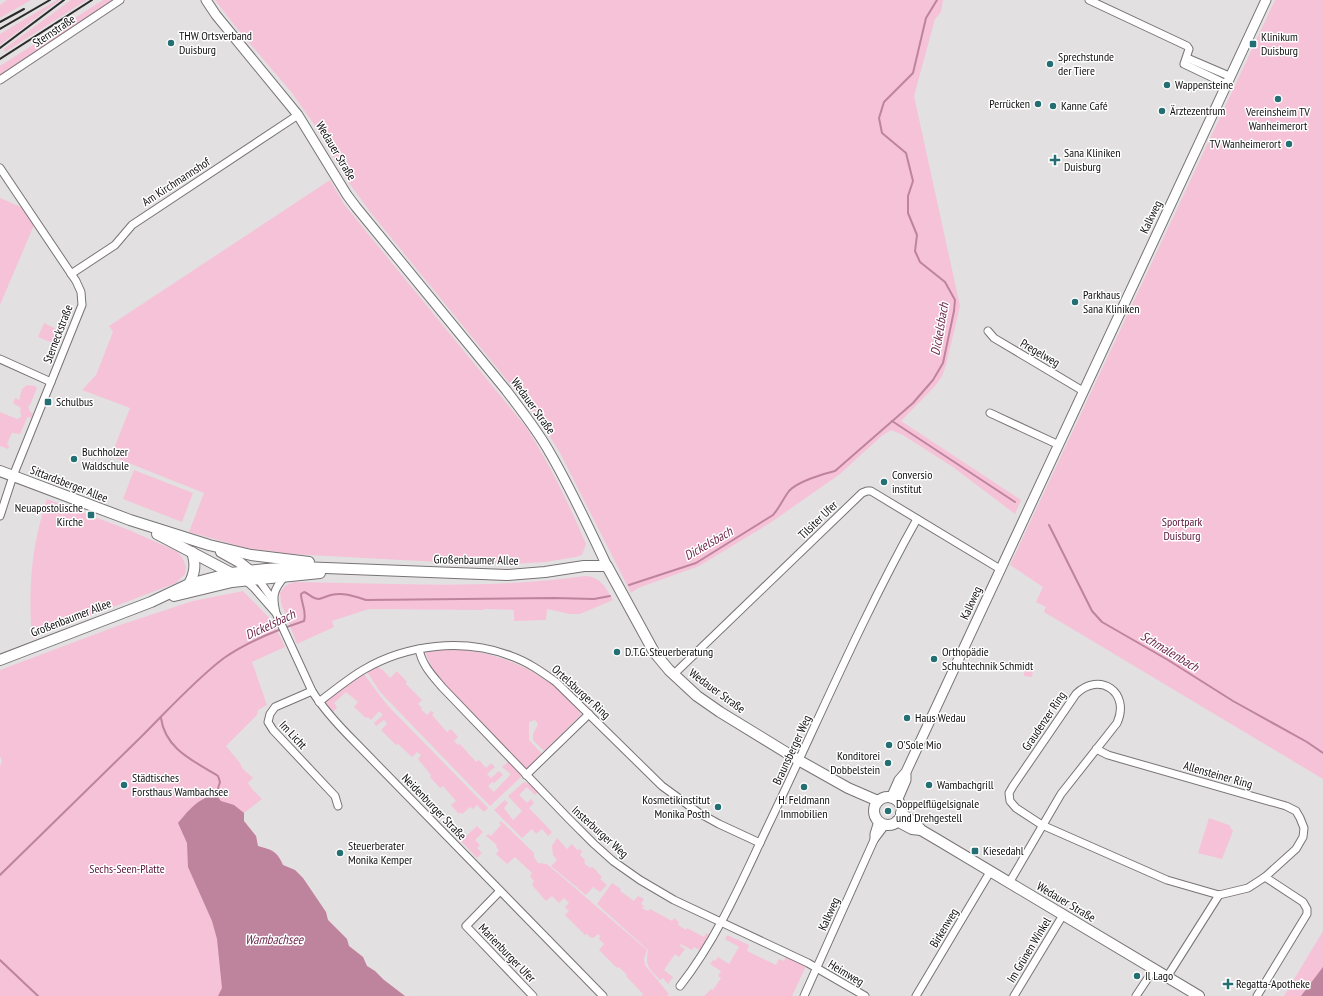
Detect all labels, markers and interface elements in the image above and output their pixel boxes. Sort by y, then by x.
street label: Sternstraße [30,11,78,50]
place label: THW Ortsverband Duisburg [179,28,252,57]
place label: Klinikum Duisburg [1261,29,1298,58]
marker: THW Ortsverband Duisburg [166,38,176,48]
marker: Klinikum Duisburg [1248,39,1258,49]
place label: Sprechstunde der Tiere [1058,49,1114,78]
marker: Sprechstunde der Tiere [1045,59,1055,69]
place label: Wappensteine [1175,77,1233,92]
marker: Wappensteine [1162,80,1172,90]
marker: Vereinsheim TV Wanheimerort [1273,94,1283,104]
place label: Perrücken [989,96,1030,111]
place label: Kanne Café [1061,98,1108,113]
marker: Perrücken [1033,99,1043,109]
marker: Kanne Café [1048,101,1058,111]
place label: Ärztezentrum [1170,103,1226,118]
place label: Vereinsheim TV Wanheimerort [1245,104,1310,133]
marker: Ärztezentrum [1157,106,1167,116]
street label: Wedauer Straße [313,119,360,183]
place label: TV Wanheimerort [1209,136,1282,151]
marker: TV Wanheimerort [1284,139,1294,149]
place label: Sana Kliniken Duisburg [1064,145,1121,174]
street label: Am Kirchmannshof [139,154,213,209]
marker: Sana Kliniken Duisburg [1049,154,1061,166]
street label: Kalkweg [1136,198,1165,236]
place label: Parkhaus Sana Kliniken [1083,287,1140,316]
marker: Parkhaus Sana Kliniken [1070,297,1080,307]
water label: Dickelsbach [927,300,953,357]
street label: Sterneckstraße [39,302,76,365]
street label: Pregelweg [1018,335,1063,370]
street label: Wedauer Straße [508,375,559,437]
place label: Schulbus [56,394,93,409]
marker: Schulbus [43,397,53,407]
place label: Buchholzer Waldschule [82,444,129,473]
marker: Buchholzer Waldschule [69,454,79,464]
street label: Sittardsberger Allee [28,462,110,505]
place label: Conversio institut [892,467,932,496]
marker: Conversio institut [879,477,889,487]
street label: Tilsiter Ufer [795,497,841,542]
place label: Neuapostolische Kirche [15,500,83,529]
marker: Neuapostolische Kirche [86,510,96,520]
park label: Sportpark Duisburg [1162,514,1203,543]
water label: Dickelsbach [681,522,737,564]
street label: Großenbaumer Allee [433,551,519,568]
street label: Kalkweg [956,584,985,622]
street label: Großenbaumer Allee [28,595,113,640]
water label: Dickelsbach [243,605,299,643]
water label: Schmalenbach [1138,627,1203,676]
place label: D.T.G. Steuerberatung [625,644,713,659]
place label: Orthopädie Schuhtechnik Schmidt [942,644,1034,673]
marker: D.T.G. Steuerberatung [612,647,622,657]
marker: Orthopädie Schuhtechnik Schmidt [929,654,939,664]
street label: Ortelsburger Ring [549,661,614,722]
street label: Wedauer Straße [686,665,748,716]
street label: Graudenzer Ring [1018,688,1069,753]
place label: Haus Wedau [915,710,966,725]
street label: Braunsberger Weg [769,713,814,787]
marker: Haus Wedau [902,713,912,723]
street label: Im Licht [276,717,311,753]
place label: O'Sole Mio [897,737,941,752]
marker: O'Sole Mio [884,740,894,750]
place label: Konditorei Dobbelstein [830,748,880,777]
street label: Allensteiner Ring [1182,757,1254,792]
marker: Konditorei Dobbelstein [883,758,893,768]
place label: Städtisches Forsthaus Wambachsee [132,770,228,799]
street label: Neidenburger Straße [399,770,470,843]
place label: Wambachgrill [937,777,994,792]
marker: Städtisches Forsthaus Wambachsee [119,780,129,790]
marker: Wambachgrill [924,780,934,790]
marker: H. Feldmann Immobilien [799,782,809,792]
place label: Kosmetikinstitut Monika Posth [642,792,711,821]
place label: H. Feldmann Immobilien [778,792,830,821]
place label: Doppelflügelsignale und Drehgestell [896,796,979,825]
street label: Insterburger Weg [569,802,632,861]
marker: Kosmetikinstitut Monika Posth [713,802,723,812]
marker: Doppelflügelsignale und Drehgestell [883,806,893,816]
place label: Steuerberater Monika Kemper [348,838,413,867]
place label: Kiesedahl [983,843,1024,858]
marker: Kiesedahl [970,846,980,856]
marker: Steuerberater Monika Kemper [335,848,345,858]
park label: Sechs-Seen-Platte [89,861,165,876]
street label: Wedauer Straße [1034,878,1098,925]
street label: Kalkweg [815,895,842,933]
street label: Birkenweg [926,905,961,950]
street label: Im Grünen Winkel [1003,914,1054,985]
street label: Marienburger Ufer [476,920,540,986]
water label: Wambachsee [245,931,305,948]
street label: Heimweg [826,956,867,989]
place label: Il Lago [1145,968,1173,983]
marker: Il Lago [1132,971,1142,981]
place label: Regatta-Apotheke [1236,976,1310,991]
marker: Regatta-Apotheke [1223,979,1233,989]

